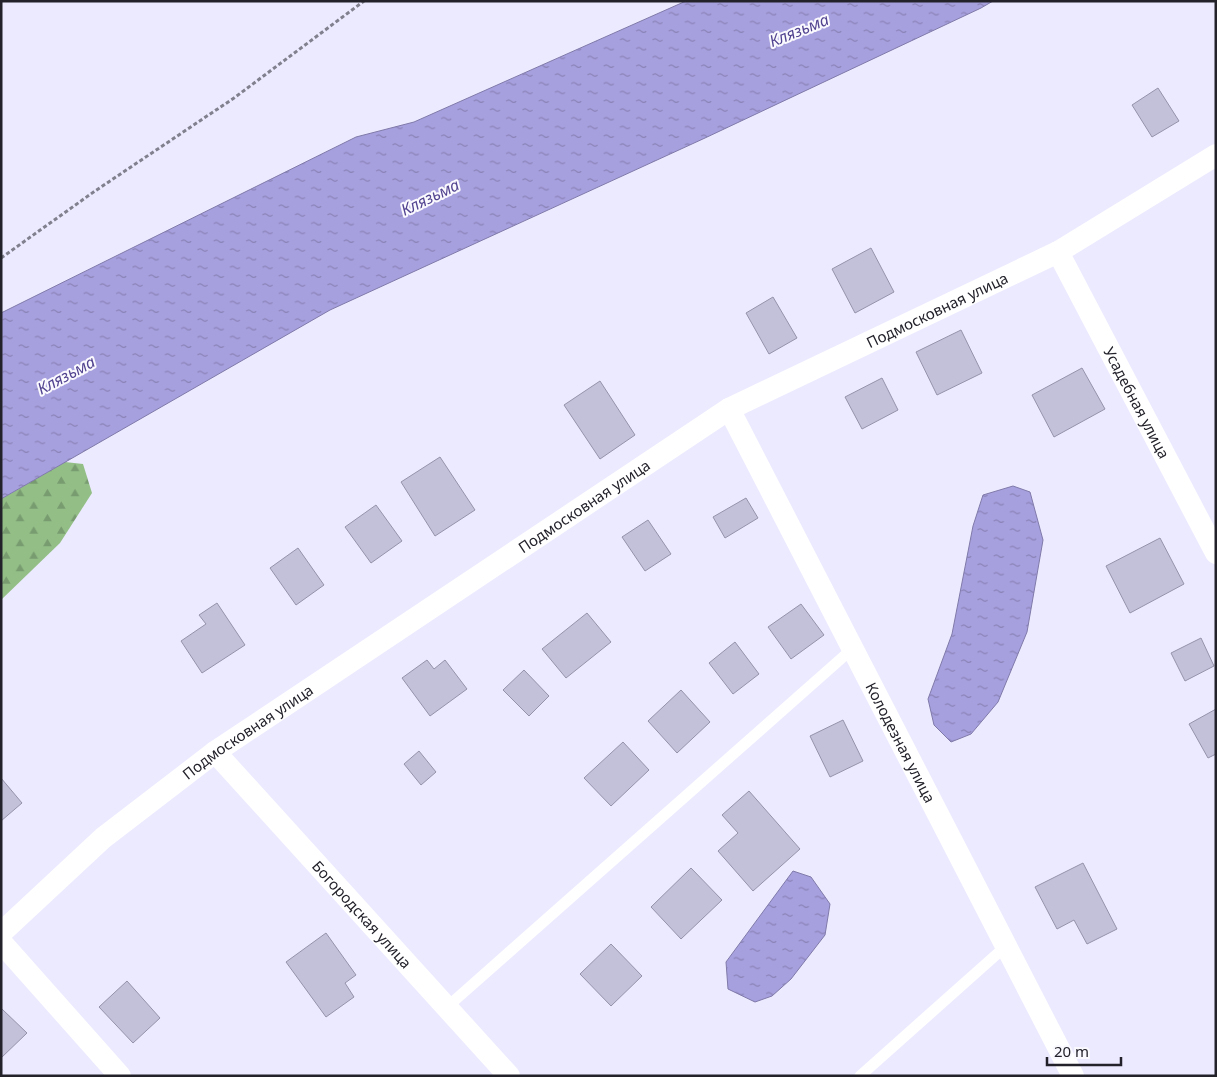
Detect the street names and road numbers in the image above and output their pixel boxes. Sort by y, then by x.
street label: Подмосковная улица [863,267,1011,352]
street label: Усадебная улица [1100,343,1174,462]
street label: Подмосковная улица [514,455,654,557]
street label: Подмосковная улица [178,679,317,784]
street label: Колодезная улица [862,679,940,806]
street label: Богородская улица [308,856,416,972]

